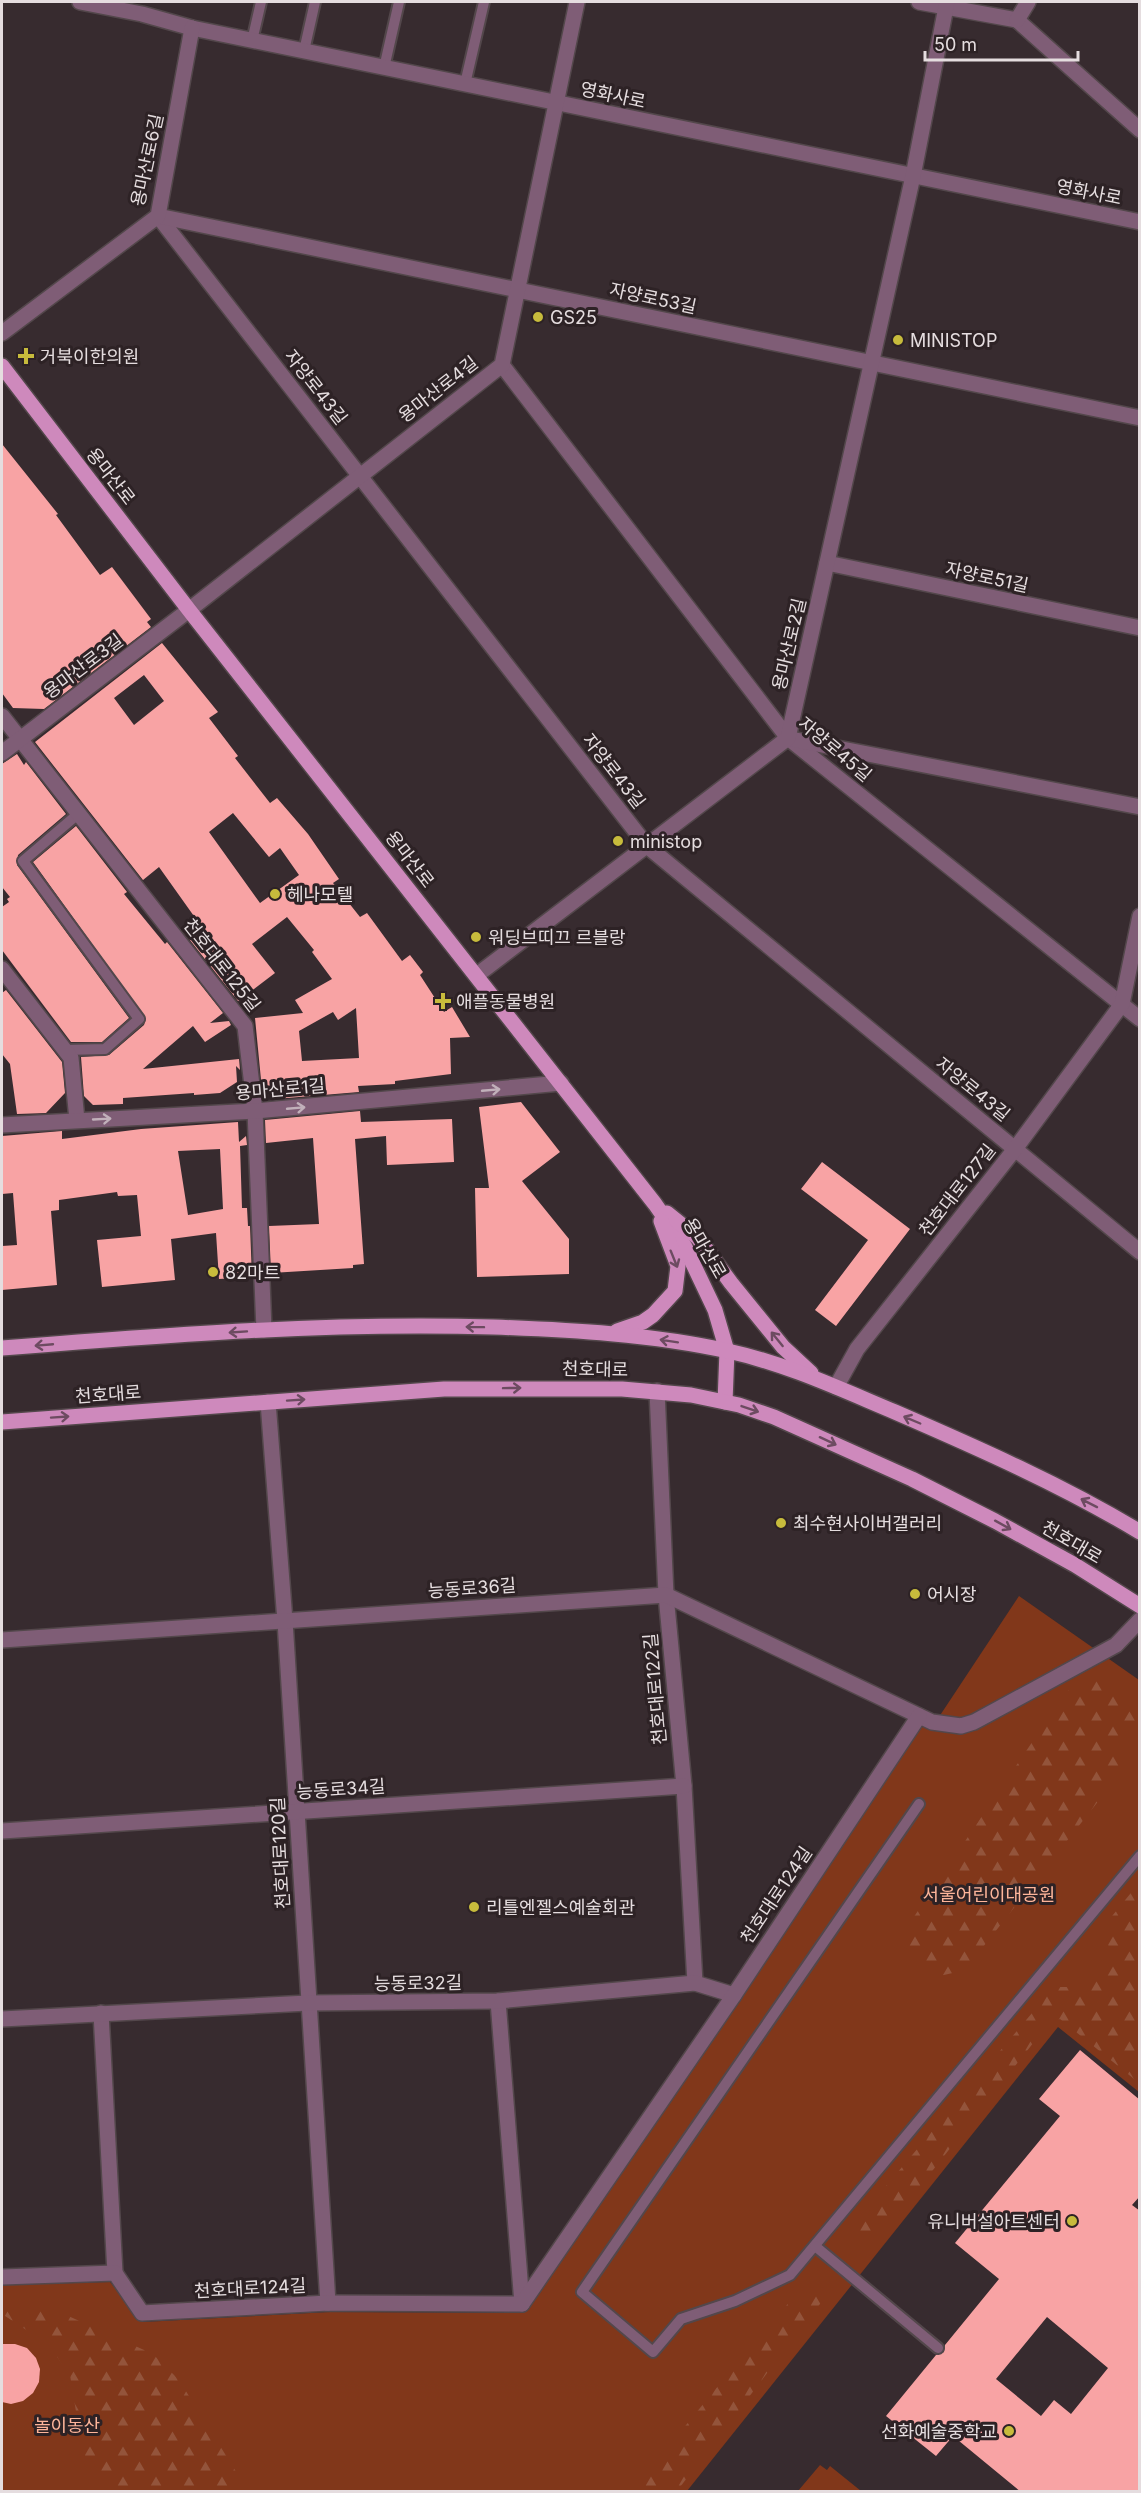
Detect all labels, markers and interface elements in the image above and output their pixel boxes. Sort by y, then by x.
scale bar [925,24,1078,62]
text: 50 m [934,34,977,55]
street label: 영화사로 [578,78,648,112]
street label: 용마산로6길 [127,112,167,208]
street label: 영화사로 [1054,175,1124,209]
street label: 자양로53길 [608,279,698,317]
place label: GS25 [550,307,597,328]
marker: GS25 [531,310,545,324]
place label: MINISTOP [910,330,997,351]
marker: MINISTOP [891,333,905,347]
street label: 자양로43길 [280,345,352,429]
place label: 거북이한의원 [40,346,139,367]
marker: 거북이한의원 [17,347,35,365]
street label: 용마산로4길 [394,352,482,426]
street label: 용마산로 [82,443,140,509]
street label: 자양로51길 [943,558,1031,596]
street label: 용마산로2길 [768,596,810,692]
street label: 용마산로3길 [39,629,127,703]
street label: 자양로45길 [794,712,876,786]
street label: 자양로43길 [578,729,650,813]
street label: 용마산로 [381,826,439,892]
place label: ministop [630,831,702,852]
marker: ministop [611,834,625,848]
place label: 헤나모텔 [287,884,353,905]
marker: 헤나모텔 [268,887,282,901]
street label: 천호대로125길 [179,914,265,1016]
place label: 워딩브띠끄 르블랑 [488,927,626,948]
marker: 워딩브띠끄 르블랑 [469,930,483,944]
place label: 애플동물병원 [456,991,555,1012]
marker: 애플동물병원 [434,992,452,1010]
street label: 자양로43길 [932,1053,1014,1125]
street label: 용마산로1길 [234,1075,326,1103]
one-way arrow [480,1084,500,1095]
one-way arrow [286,1102,306,1113]
one-way arrow [91,1113,111,1124]
street label: 천호대로127길 [914,1140,1000,1240]
street label: 용마산로 [679,1214,731,1282]
one-way arrow [669,1249,680,1267]
place label: 82마트 [225,1262,280,1283]
marker: 82마트 [206,1265,220,1279]
one-way arrow [465,1321,485,1332]
one-way arrow [229,1327,249,1338]
one-way arrow [770,1331,783,1347]
one-way arrow [660,1336,680,1347]
one-way arrow [34,1339,54,1350]
street label: 천호대로 [562,1358,628,1380]
street label: 천호대로 [74,1381,142,1407]
one-way arrow [501,1382,521,1394]
one-way arrow [286,1394,306,1405]
one-way arrow [740,1404,759,1415]
one-way arrow [49,1411,69,1422]
one-way arrow [904,1414,922,1425]
one-way arrow [818,1435,836,1447]
one-way arrow [1080,1496,1098,1508]
place label: 최수현사이버갤러리 [793,1513,942,1534]
marker: 최수현사이버갤러리 [774,1516,788,1530]
street label: 천호대로 [1038,1516,1106,1568]
one-way arrow [995,1520,1012,1532]
street label: 능동로36길 [427,1574,517,1602]
place label: 어시장 [927,1584,977,1605]
marker: 어시장 [908,1587,922,1601]
street label: 천호대로122길 [640,1632,670,1746]
street label: 능동로34길 [296,1775,386,1803]
street label: 천호대로120길 [267,1796,293,1910]
street label: 천호대로124길 [736,1843,816,1947]
park label: 서울어린이대공원 [923,1884,1055,1905]
place label: 리틀엔젤스예술회관 [486,1897,635,1918]
marker: 리틀엔젤스예술회관 [467,1900,481,1914]
street label: 능동로32길 [374,1972,462,1994]
place label: 유니버설아트센터 [928,2211,1060,2232]
marker: 유니버설아트센터 [1065,2214,1079,2228]
street label: 천호대로124길 [193,2275,307,2301]
park label: 놀이동산 [34,2415,100,2436]
place label: 선화예술중학교 [881,2421,997,2442]
marker: 선화예술중학교 [1002,2424,1016,2438]

